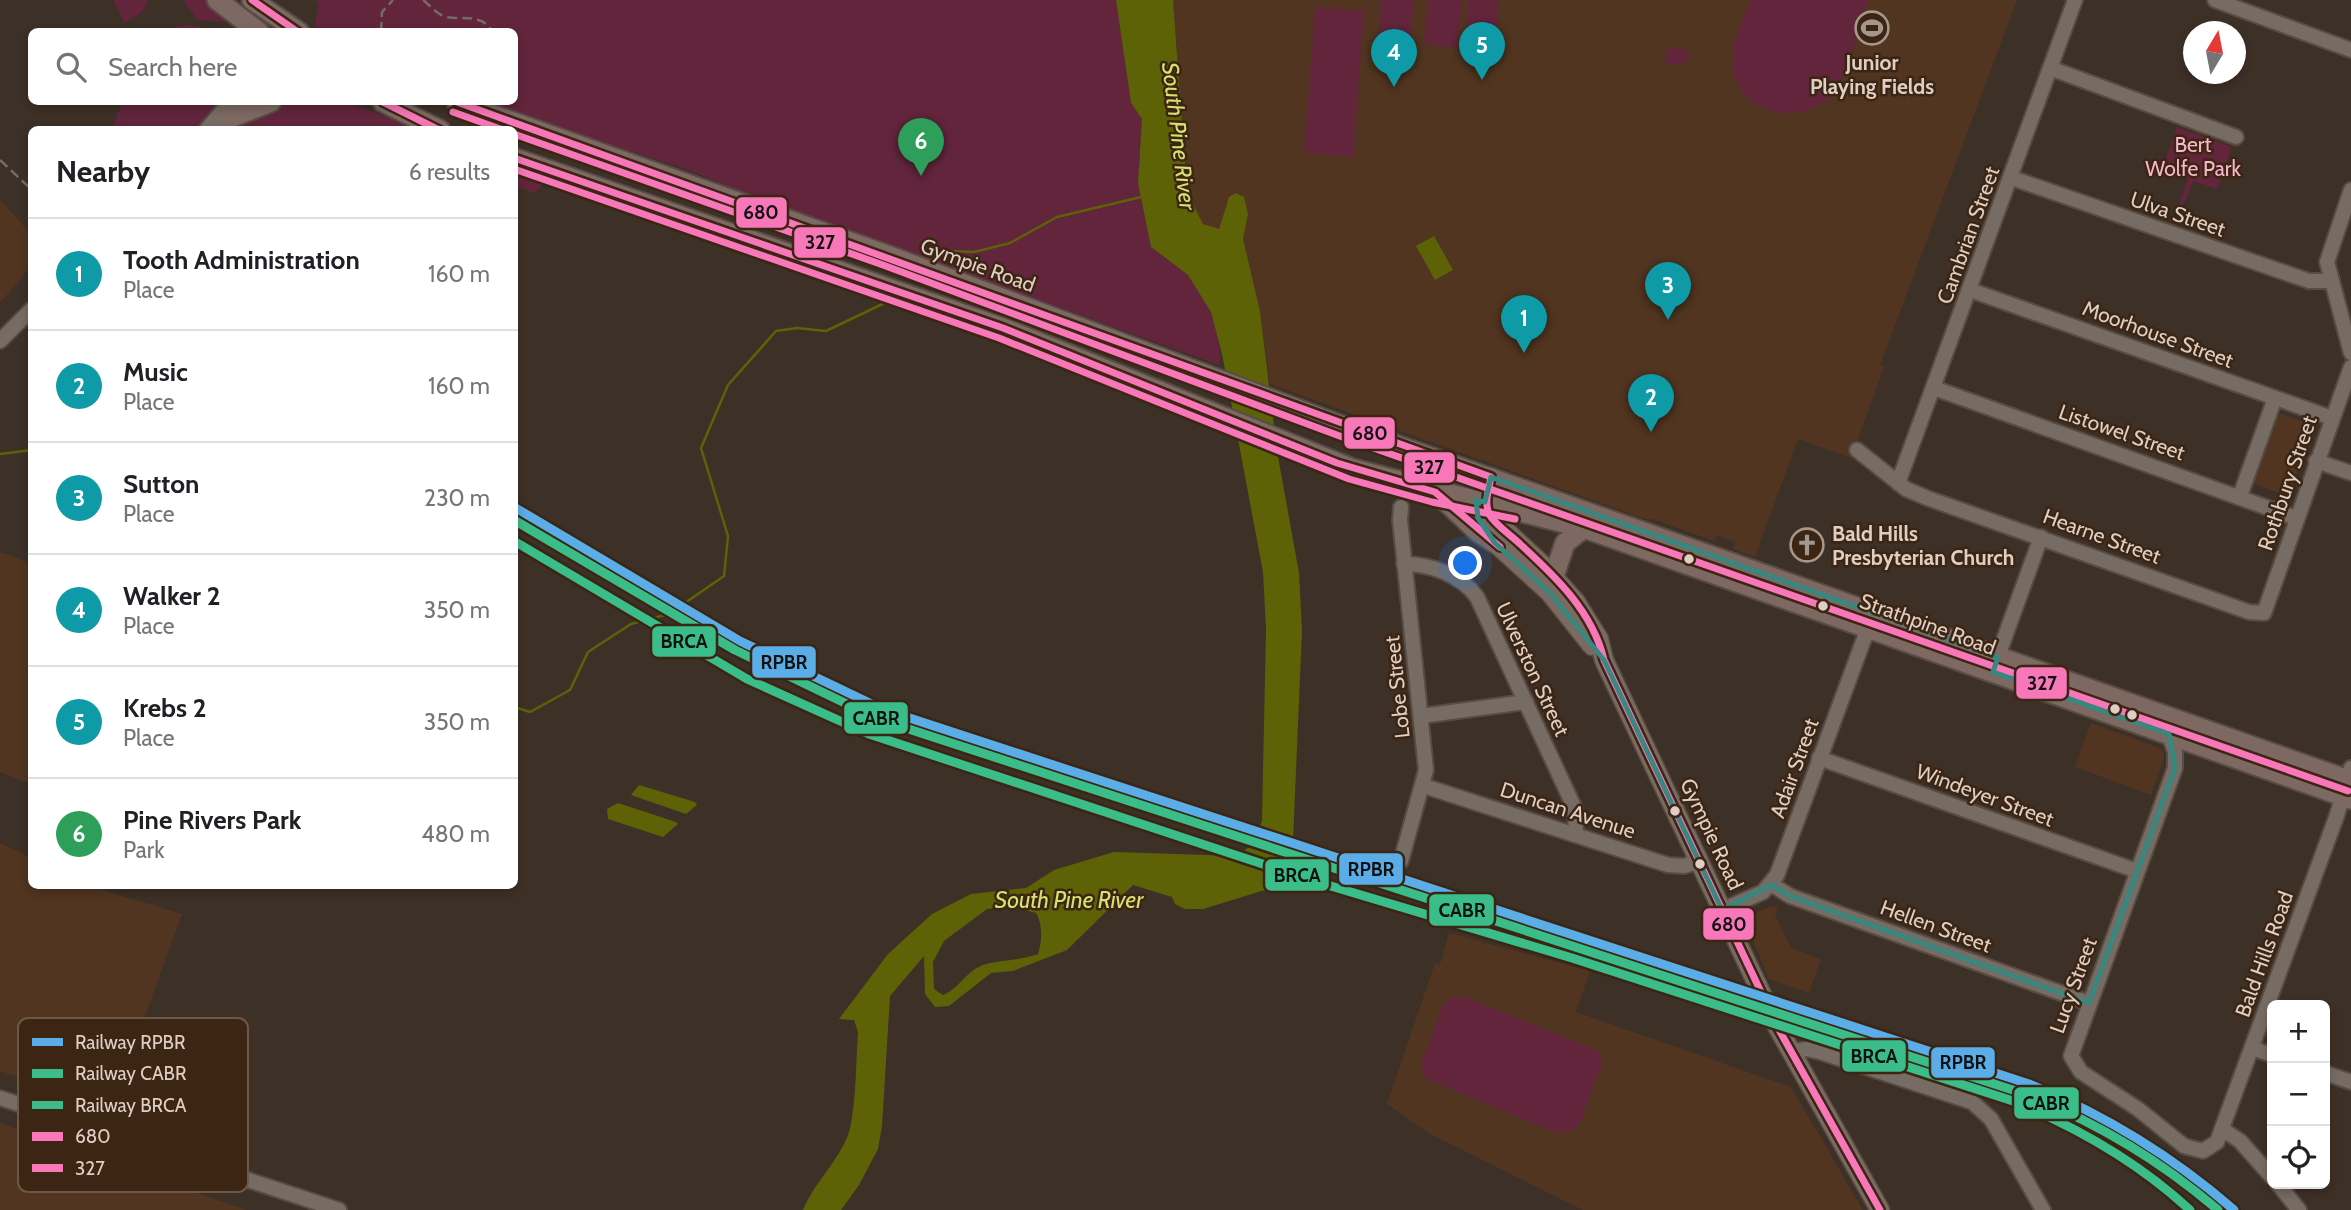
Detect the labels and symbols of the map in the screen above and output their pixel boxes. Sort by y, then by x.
sports icon: Junior Playing Fields [1853,9,1891,47]
north arrow [2183,21,2246,84]
pin: 5 [1459,22,1505,80]
pin: 4 [1371,29,1417,87]
place label: Junior Playing Fields [1810,50,1934,99]
water label: South Pine River [1156,61,1202,212]
pin: 6 [898,118,944,176]
park label: Bert Wolfe Park [2145,132,2241,181]
street label: Cambrian Street [1932,163,2004,307]
street label: Ulva Street [2127,186,2229,242]
line badge: 680 [735,196,788,229]
text: 680 [743,201,779,224]
line badge: 327 [793,226,847,259]
text: 327 [805,231,835,254]
street label: Gympie Road [917,233,1039,297]
pin: 3 [1645,262,1691,320]
pin: 1 [1501,295,1547,353]
street label: Moorhouse Street [2079,295,2237,373]
pin: 2 [1628,374,1674,432]
street label: Listowel Street [2056,399,2188,465]
street label: Rothbury Street [2252,412,2322,554]
line badge: 680 [1343,416,1396,450]
text: 680 [1352,422,1388,445]
line badge: 327 [1403,451,1456,484]
text: 327 [1414,456,1444,479]
street label: Hearne Street [2040,503,2164,569]
place label: Bald Hills Presbyterian Church [1832,521,2014,570]
church icon: Bald Hills Presbyterian Church [1788,526,1826,564]
your location [1448,546,1482,580]
unlabelled marker [1682,552,1696,566]
street label: Strathpine Road [1857,588,1999,660]
street label: Ulverston Street [1491,598,1575,740]
unlabelled marker [1816,599,1830,613]
line badge: BRCA [651,625,717,658]
text: BRCA [660,630,708,653]
street label: Lobe Street [1379,634,1415,740]
line badge: RPBR [751,645,817,679]
text: RPBR [760,651,808,674]
line badge: 327 [2015,666,2068,700]
text: 327 [2027,672,2057,695]
line badge: CABR [843,701,909,735]
unlabelled marker [2108,702,2122,716]
text: CABR [852,707,900,730]
unlabelled marker [2125,708,2139,722]
street label: Adair Street [1764,715,1824,821]
street label: Windeyer Street [1913,759,2057,831]
street label: Gympie Road [1675,774,1749,894]
street label: Duncan Avenue [1497,776,1639,844]
unlabelled marker [1668,804,1682,818]
line badge: RPBR [1338,852,1404,886]
unlabelled marker [1693,857,1707,871]
line badge: BRCA [1264,858,1330,892]
text: RPBR [1347,858,1395,881]
text: BRCA [1273,864,1321,887]
water label: South Pine River [995,886,1144,914]
street label: Bald Hills Road [2230,888,2298,1020]
line badge: CABR [1428,893,1495,927]
street label: Hellen Street [1877,894,1995,958]
text: CABR [1438,899,1486,922]
line badge: 680 [1702,907,1755,941]
text: 680 [1711,913,1747,936]
street label: Lucy Street [2044,934,2102,1036]
legend [18,1018,248,1192]
text: Railway RPBR [75,1031,186,1054]
line badge: BRCA [1841,1039,1907,1073]
text: BRCA [1850,1045,1898,1068]
line badge: RPBR [1930,1046,1996,1079]
text: RPBR [1939,1051,1987,1074]
text: Railway CABR [75,1062,187,1085]
line badge: CABR [2013,1086,2080,1120]
text: CABR [2022,1092,2070,1115]
text: Railway BRCA [75,1094,187,1117]
text: 680 [75,1125,111,1148]
text: 327 [75,1157,105,1180]

